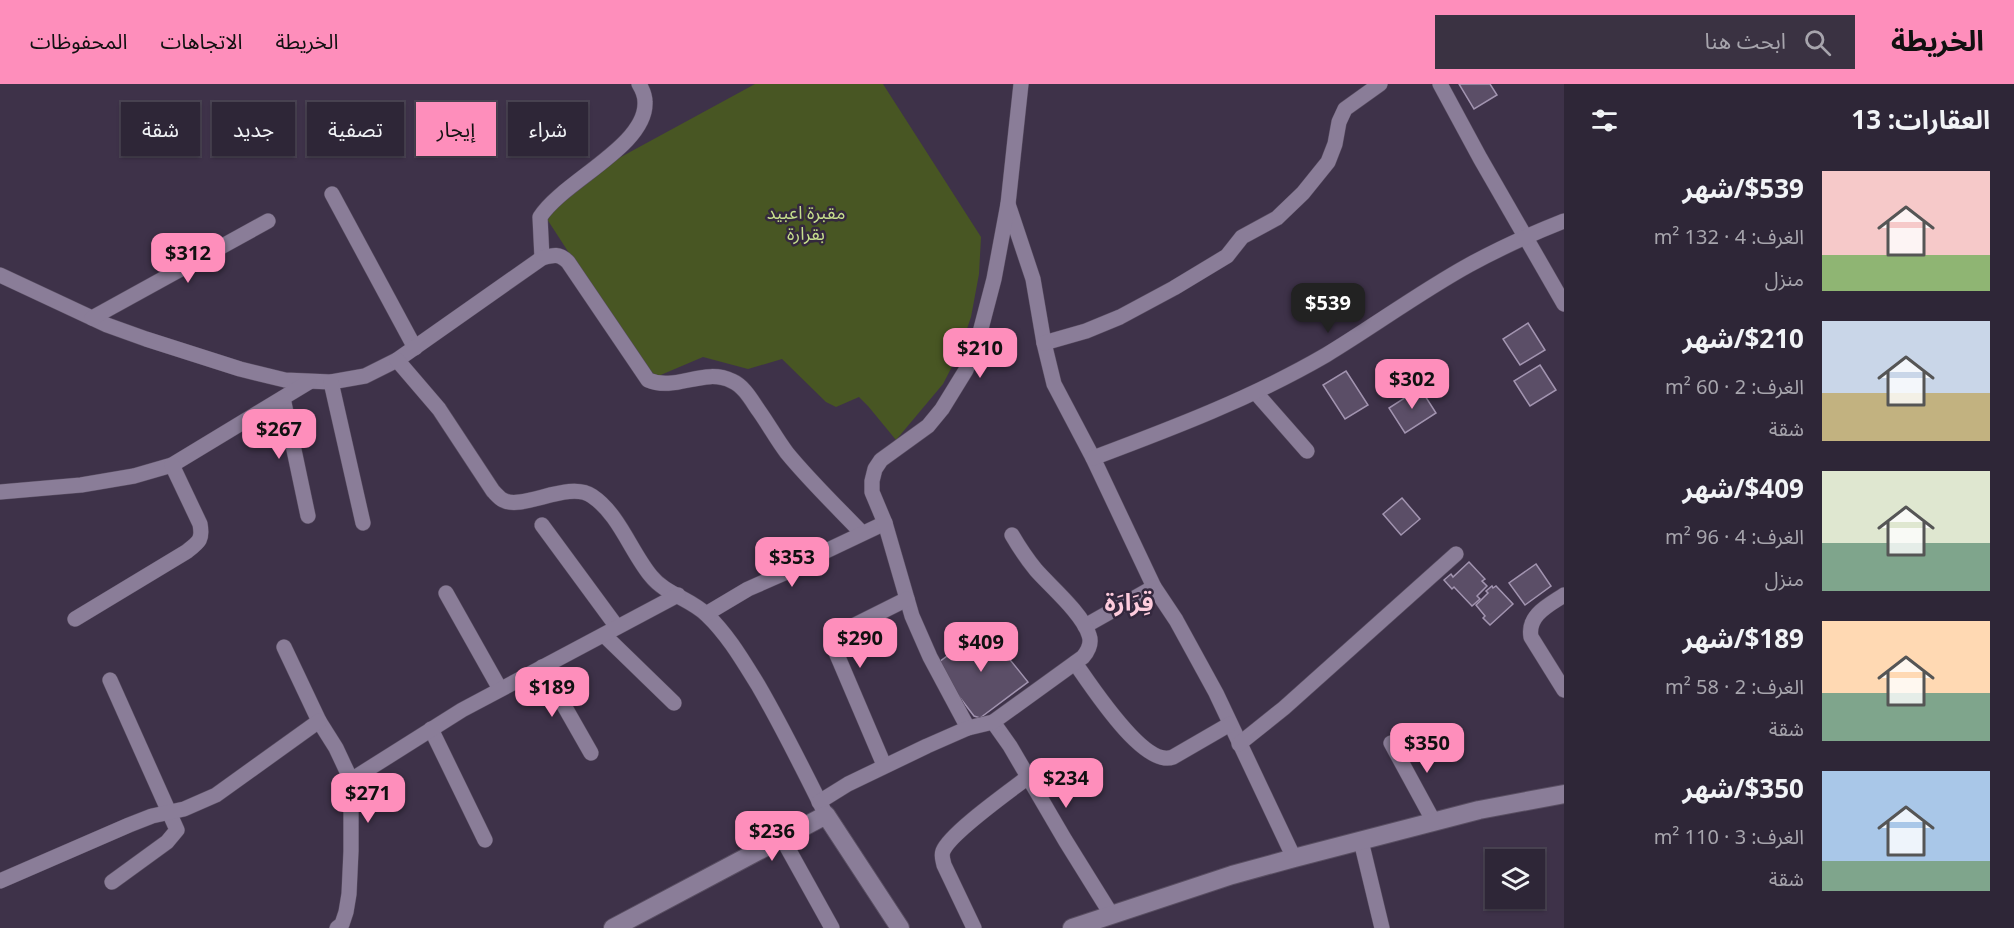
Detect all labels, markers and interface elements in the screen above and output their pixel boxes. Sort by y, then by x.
search box [1435,15,1855,69]
text: الخريطة [1891,21,1984,59]
text: ابحث هنا [1704,25,1786,55]
icon: search [1801,26,1834,59]
text: المحفوظات [30,27,127,55]
text: الاتجاهات [160,27,242,55]
text: الخريطة [275,27,338,55]
text: العقارات: 13 [1851,101,1990,137]
chip: شقة [121,102,200,156]
chip: جديد [212,102,295,156]
chip: تصفية [307,102,404,156]
chip: إيجار [416,102,496,156]
chip: شراء [508,102,588,156]
icon: filters [1588,104,1621,137]
text: $539/شهر [1682,170,1804,206]
icon: home [1870,195,1942,267]
park label: مقبرة اعبيد بقرارة [767,200,845,245]
text: الغرف: 4 · 132 m² [1654,223,1804,250]
pin: $312 [152,233,224,284]
text: $312 [165,239,211,266]
text: منزل [1765,265,1804,292]
pin: $539 [1292,283,1364,334]
text: $539 [1305,289,1351,316]
text: $210/شهر [1682,320,1804,356]
pin: $210 [944,328,1016,379]
text: $210 [957,334,1003,361]
icon: home [1870,345,1942,417]
pin: $302 [1376,359,1448,410]
text: $302 [1389,365,1435,392]
text: الغرف: 2 · 60 m² [1665,373,1804,400]
pin: $267 [243,409,315,460]
text: $267 [256,415,302,442]
text: شقة [1769,415,1804,442]
text: $409/شهر [1682,470,1804,506]
icon: home [1870,495,1942,567]
text: الغرف: 4 · 96 m² [1665,523,1804,550]
pin: $353 [756,537,828,588]
text: $353 [769,543,815,570]
text: منزل [1765,565,1804,592]
district label: قِرَارَة [1104,585,1154,618]
pin: $290 [824,618,896,669]
text: $189/شهر [1682,620,1804,656]
pin: $409 [945,622,1017,673]
text: $290 [837,624,883,651]
text: $409 [958,628,1004,655]
icon: home [1870,645,1942,717]
pin: $189 [516,667,588,718]
text: $189 [529,673,575,700]
text: الغرف: 2 · 58 m² [1665,673,1804,700]
text: شقة [1769,715,1804,742]
pin: $350 [1391,723,1463,774]
text: $350 [1404,729,1450,756]
pin: $234 [1030,758,1102,809]
text: $234 [1043,764,1089,791]
text: $350/شهر [1682,770,1804,806]
pin: $271 [332,773,404,824]
text: $271 [345,779,391,806]
icon: home [1870,795,1942,867]
pin: $236 [736,811,808,862]
text: $236 [749,817,795,844]
text: الغرف: 3 · 110 m² [1654,823,1804,850]
map controls [1485,849,1545,909]
button: layers [1485,849,1545,909]
text: شقة [1769,865,1804,892]

